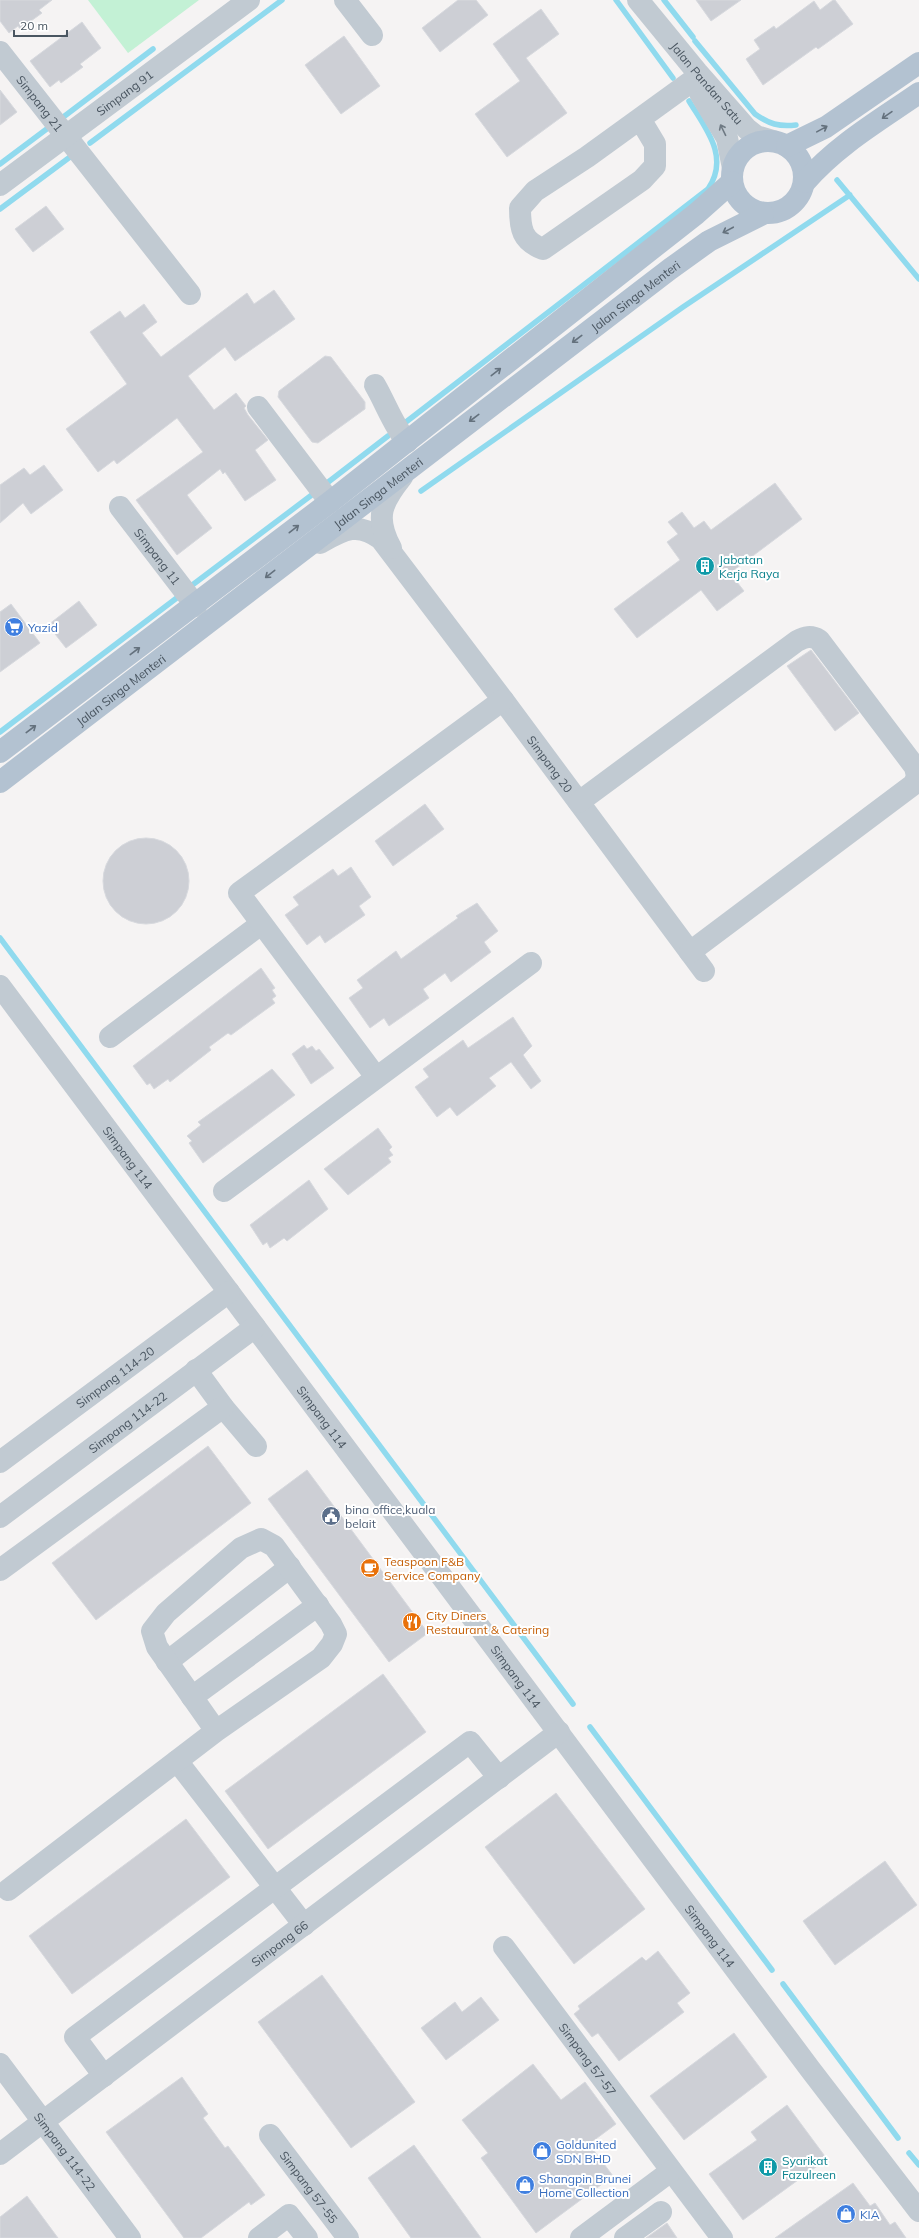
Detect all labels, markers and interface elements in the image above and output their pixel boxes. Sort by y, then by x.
scale bar [14,12,67,38]
text: 20 m [20,18,48,33]
street label: Jalan Pandan Satu [668,39,747,127]
street label: Simpang 91 [93,67,156,119]
street label: Simpang 21 [14,72,67,134]
one-way arrow [882,111,893,119]
one-way arrow [719,124,726,136]
one-way arrow [816,124,828,132]
one-way arrow [722,227,734,235]
street label: Jalan Singa Menteri [588,257,683,334]
one-way arrow [572,335,583,344]
one-way arrow [491,368,502,376]
one-way arrow [468,414,479,422]
street label: Jalan Singa Menteri [330,454,426,531]
street label: Simpang 11 [131,525,184,587]
one-way arrow [289,525,300,534]
place label: Jabatan Kerja Raya [719,552,779,581]
building icon: Jabatan Kerja Raya [694,555,716,577]
one-way arrow [265,570,276,578]
supermarket icon: Yazid [3,616,25,638]
place label: Yazid [27,620,58,635]
one-way arrow [130,647,141,655]
street label: Jalan Singa Menteri [73,651,168,728]
one-way arrow [26,725,37,733]
street label: Simpang 20 [524,732,576,795]
street label: Simpang 114 [100,1123,156,1192]
street label: Simpang 114-20 [73,1343,157,1411]
street label: Simpang 114 [294,1383,350,1451]
street label: Simpang 114-22 [85,1388,170,1456]
place label: bina office,kuala belait [345,1502,435,1531]
public building icon: bina office,kuala belait [320,1505,342,1527]
place label: Teaspoon F&B Service Company [384,1554,481,1583]
cafe icon: Teaspoon F&B Service Company [359,1557,381,1579]
place label: City Diners Restaurant & Catering [426,1608,549,1637]
restaurant icon: City Diners Restaurant & Catering [401,1611,423,1633]
street label: Simpang 114 [488,1642,545,1711]
street label: Simpang 114 [682,1901,739,1970]
street label: Simpang 66 [248,1917,311,1969]
street label: Simpang 57-57 [556,2020,620,2098]
street label: Simpang 114-22 [31,2109,99,2193]
place label: Goldunited SDN BHD [556,2137,616,2166]
shop icon: Goldunited SDN BHD [531,2140,553,2162]
street label: Simpang 57-55 [277,2148,341,2226]
place label: Syarikat Fazulreen [782,2153,836,2182]
building icon: Syarikat Fazulreen [757,2156,779,2178]
place label: Shangpin Brunei Home Collection [539,2171,631,2200]
shop icon: Shangpin Brunei Home Collection [514,2174,536,2196]
shop icon: KIA [835,2203,857,2225]
place label: KIA [860,2207,880,2222]

